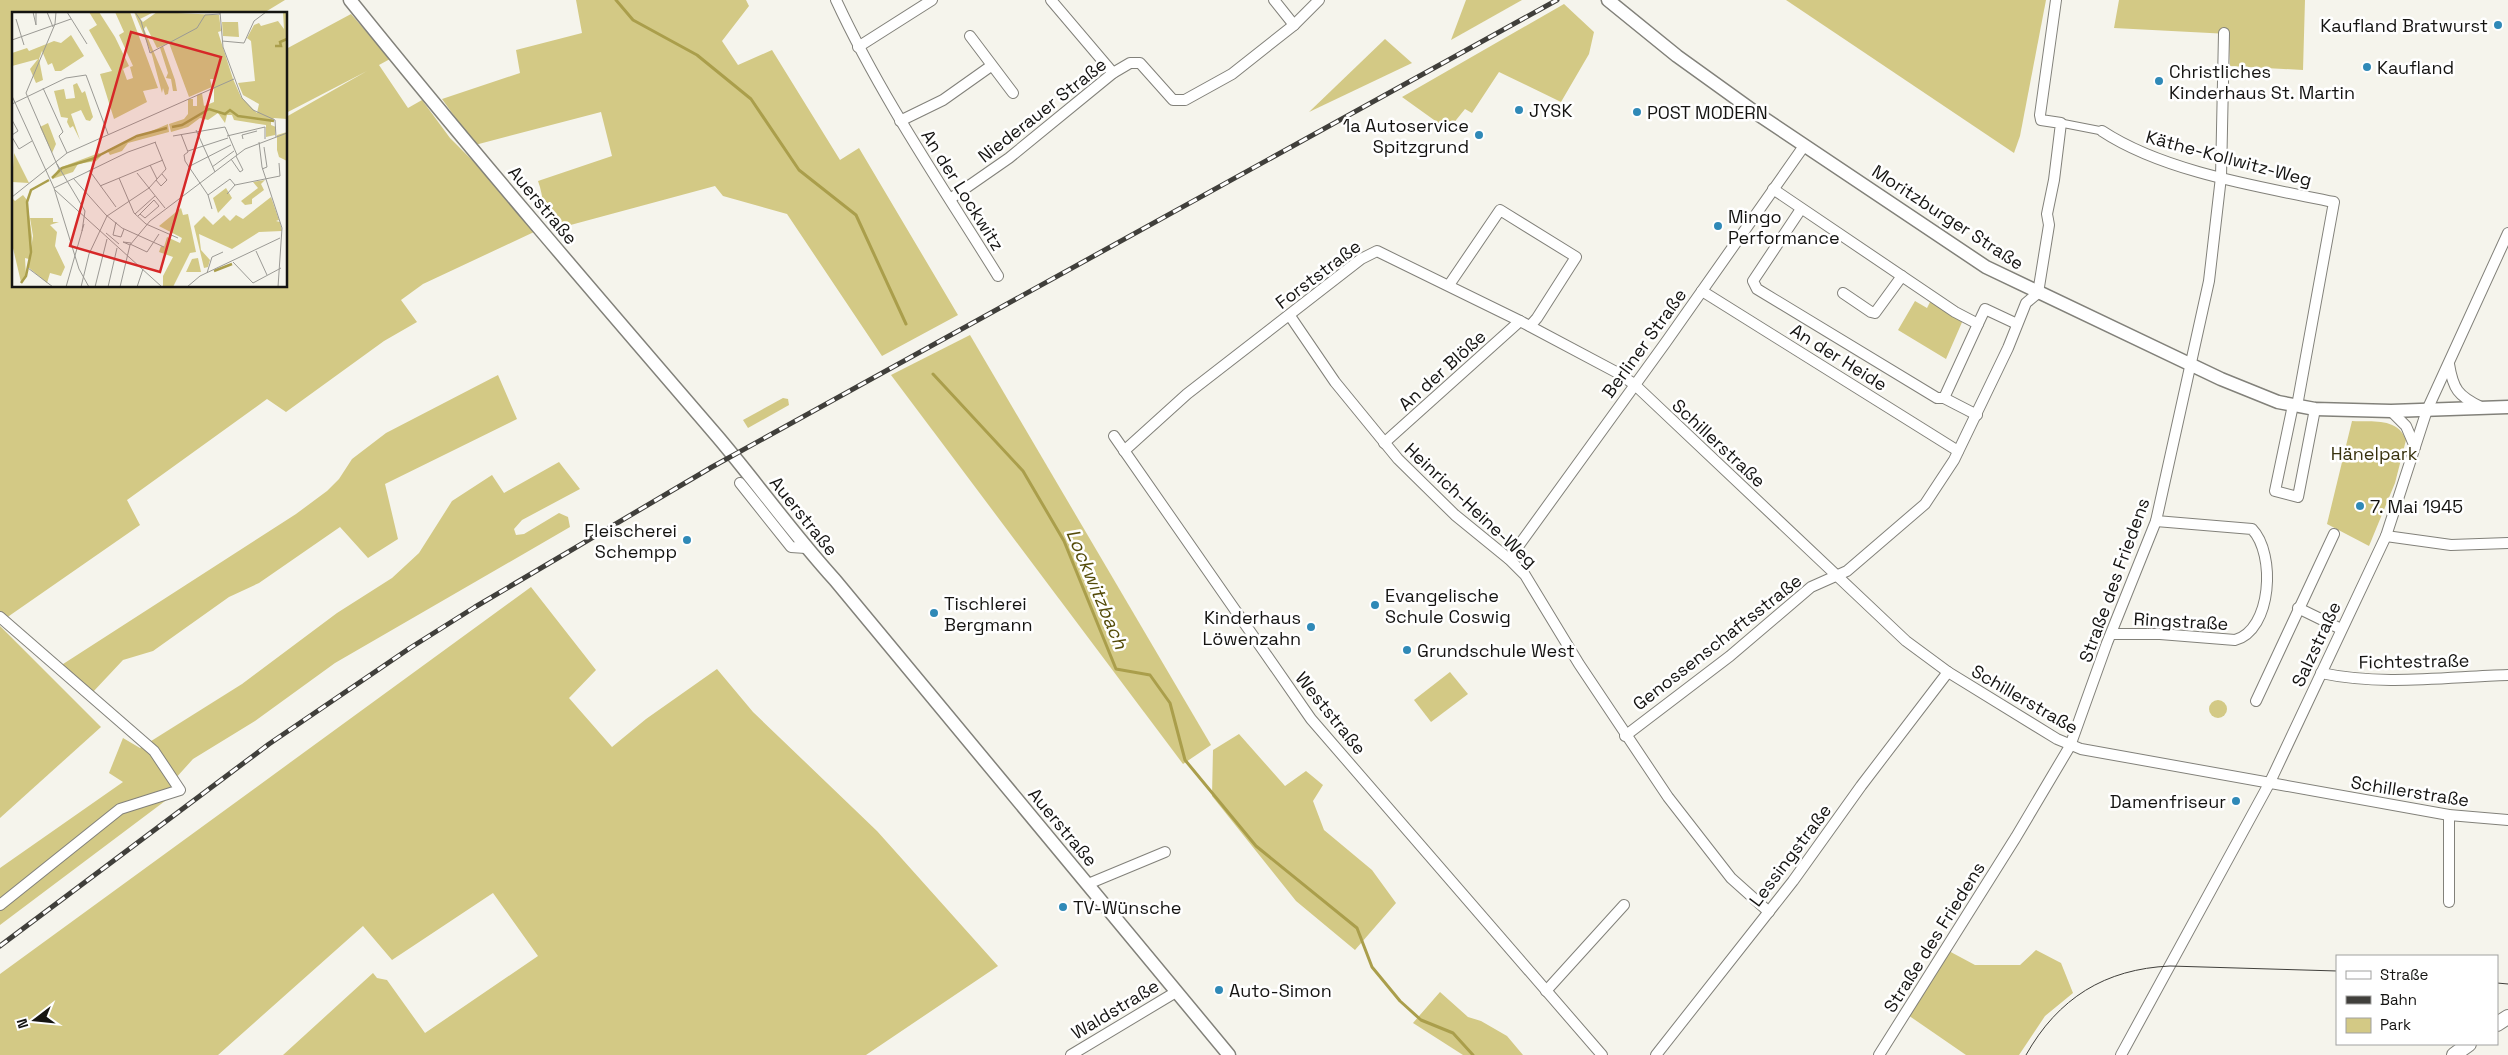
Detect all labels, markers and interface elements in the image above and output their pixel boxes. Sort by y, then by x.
inset map [12,12,288,288]
place label: Kaufland Bratwurst [2320,14,2488,37]
marker: Kaufland Bratwurst [2492,19,2504,31]
street label: Niederauer Straße [973,53,1111,167]
place label: Kaufland [2377,56,2454,79]
place label: Christliches Kinderhaus St. Martin [2169,60,2355,104]
marker: Kaufland [2361,61,2373,73]
marker: Christliches Kinderhaus St. Martin [2153,75,2165,87]
place label: JYSK [1529,99,1572,122]
place label: POST MODERN [1647,101,1768,124]
marker: JYSK [1513,104,1525,116]
marker: POST MODERN [1631,106,1643,118]
place label: 1a Autoservice Spitzgrund [1343,114,1469,158]
street label: An der Lockwitz [917,125,1009,255]
street label: Käthe-Kollwitz-Weg [2143,125,2315,191]
marker: 1a Autoservice Spitzgrund [1473,129,1485,141]
street label: Moritzburger Straße [1868,159,2028,275]
street label: Auerstraße [503,161,583,249]
place label: Mingo Performance [1728,205,1840,249]
marker: Mingo Performance [1712,220,1724,232]
street label: Forststraße [1271,234,1365,314]
street label: Berliner Straße [1597,284,1691,402]
street label: An der Heide [1786,318,1892,396]
street label: An der Blöße [1393,325,1491,415]
street label: Schillerstraße [1667,394,1771,492]
street label: Heinrich-Heine-Weg [1400,438,1542,572]
park label: Hänelpark [2331,442,2418,465]
street label: Auerstraße [765,471,843,561]
street label: Straße des Friedens [2074,495,2154,665]
place label: 7. Mai 1945 [2370,495,2463,518]
marker: 7. Mai 1945 [2354,500,2366,512]
place label: Fleischerei Schempp [584,519,677,563]
water label: Lockwitzbach [1060,525,1134,653]
marker: Fleischerei Schempp [681,534,693,546]
street label: Genossenschaftsstraße [1628,569,1806,715]
place label: Evangelische Schule Coswig [1385,584,1511,628]
place label: Tischlerei Bergmann [944,592,1032,636]
street label: Salzstraße [2286,598,2346,690]
marker: Evangelische Schule Coswig [1369,599,1381,611]
place label: Kinderhaus Löwenzahn [1203,606,1301,650]
marker: Tischlerei Bergmann [928,607,940,619]
street label: Ringstraße [2133,607,2229,635]
marker: Kinderhaus Löwenzahn [1305,621,1317,633]
place label: Grundschule West [1417,639,1575,662]
marker: Grundschule West [1401,644,1413,656]
street label: Fichtestraße [2358,649,2470,673]
street label: Schillerstraße [1967,659,2083,739]
street label: Weststraße [1291,667,1371,759]
street label: Schillerstraße [2349,770,2471,812]
street label: Auerstraße [1023,783,1103,871]
place label: Damenfriseur [2110,790,2226,813]
marker: Damenfriseur [2230,795,2242,807]
street label: Lessingstraße [1744,799,1836,911]
street label: Straße des Friedens [1878,857,1990,1017]
place label: TV-Wünsche [1073,896,1181,919]
marker: TV-Wünsche [1057,901,1069,913]
legend [2336,955,2498,1045]
text: Straße [2380,965,2429,984]
street label: Waldstraße [1067,974,1163,1044]
place label: Auto-Simon [1229,979,1332,1002]
marker: Auto-Simon [1213,984,1225,996]
text: Bahn [2380,990,2417,1009]
north arrow [10,995,60,1045]
text: Park [2380,1015,2411,1034]
text: N [13,1017,32,1031]

